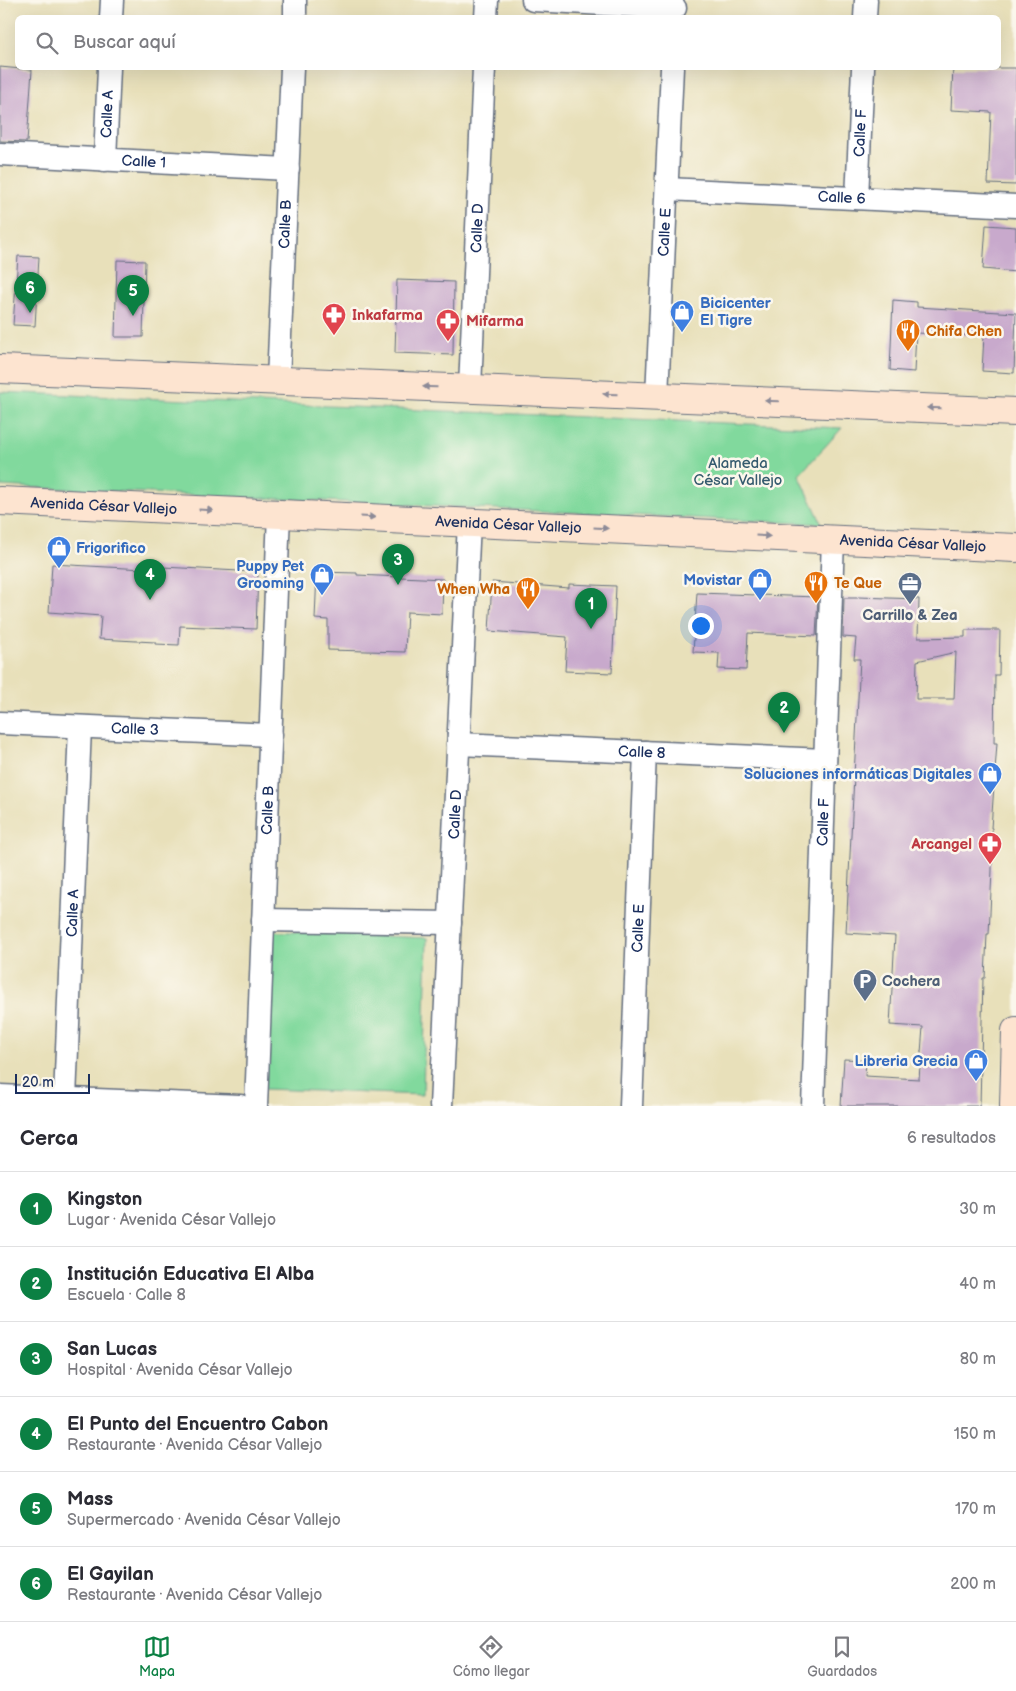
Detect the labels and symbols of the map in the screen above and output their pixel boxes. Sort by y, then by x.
street label: Calle A [97,89,118,138]
street label: Calle F [850,109,871,157]
street label: Calle 1 [121,151,167,173]
street label: Calle 6 [817,187,866,209]
street label: Calle B [275,199,296,249]
street label: Calle D [467,203,488,253]
street label: Calle E [654,207,676,257]
pin: 6 [14,272,46,313]
pin: 5 [117,275,149,316]
place label: Bicicenter El Tigre [700,294,772,330]
shop icon: Bicicenter El Tigre [669,299,695,333]
pharmacy icon: Inkafarma [321,302,347,336]
place label: Inkafarma [352,306,423,325]
pharmacy icon: Mifarma [435,308,461,342]
place label: Mifarma [466,312,524,331]
restaurant icon: Chifa Chen [895,318,921,352]
place label: Chifa Chen [926,322,1002,341]
one-way arrow [421,383,437,391]
one-way arrow [601,390,617,398]
one-way arrow [764,397,780,405]
one-way arrow [926,404,942,412]
park label: Alameda César Vallejo [694,454,782,490]
street label: Avenida César Vallejo [30,493,178,519]
one-way arrow [198,506,214,514]
street label: Avenida César Vallejo [435,512,582,538]
one-way arrow [361,514,377,522]
one-way arrow [593,525,609,533]
street label: Avenida César Vallejo [839,531,987,557]
one-way arrow [755,532,771,540]
shop icon: Frigorifico [46,535,72,569]
place label: Frigorifico [76,539,146,558]
pin: 3 [382,544,414,585]
place label: Puppy Pet Grooming [236,557,304,593]
pin: 4 [134,559,166,600]
shop icon: Puppy Pet Grooming [309,562,335,596]
shop icon: Movistar [747,567,773,601]
restaurant icon: Te Que [803,570,829,604]
place label: Movistar [683,571,743,590]
office icon: Carrillo & Zea [897,571,923,605]
place label: Te Que [834,574,882,593]
restaurant icon: When Wha [515,576,541,610]
place label: When Wha [437,580,510,599]
pin: 1 [575,588,607,629]
place label: Carrillo & Zea [862,606,958,625]
your location [688,613,714,639]
pin: 2 [768,692,800,733]
street label: Calle 3 [110,719,159,740]
street label: Calle 8 [618,742,666,763]
shop icon: Soluciones informáticas Digitales [977,761,1003,795]
place label: Soluciones informáticas Digitales [744,765,972,784]
street label: Calle B [258,785,278,835]
street label: Calle D [445,789,466,840]
street label: Calle F [813,798,834,846]
pharmacy icon: Arcangel [977,831,1003,865]
place label: Arcangel [910,835,972,854]
street label: Calle A [63,888,83,937]
street label: Calle E [628,903,649,953]
parking icon: Cochera [852,968,878,1002]
place label: Cochera [882,972,940,991]
shop icon: Libreria Grecia [963,1048,989,1082]
place label: Libreria Grecia [855,1052,958,1071]
scale bar [15,1071,90,1094]

